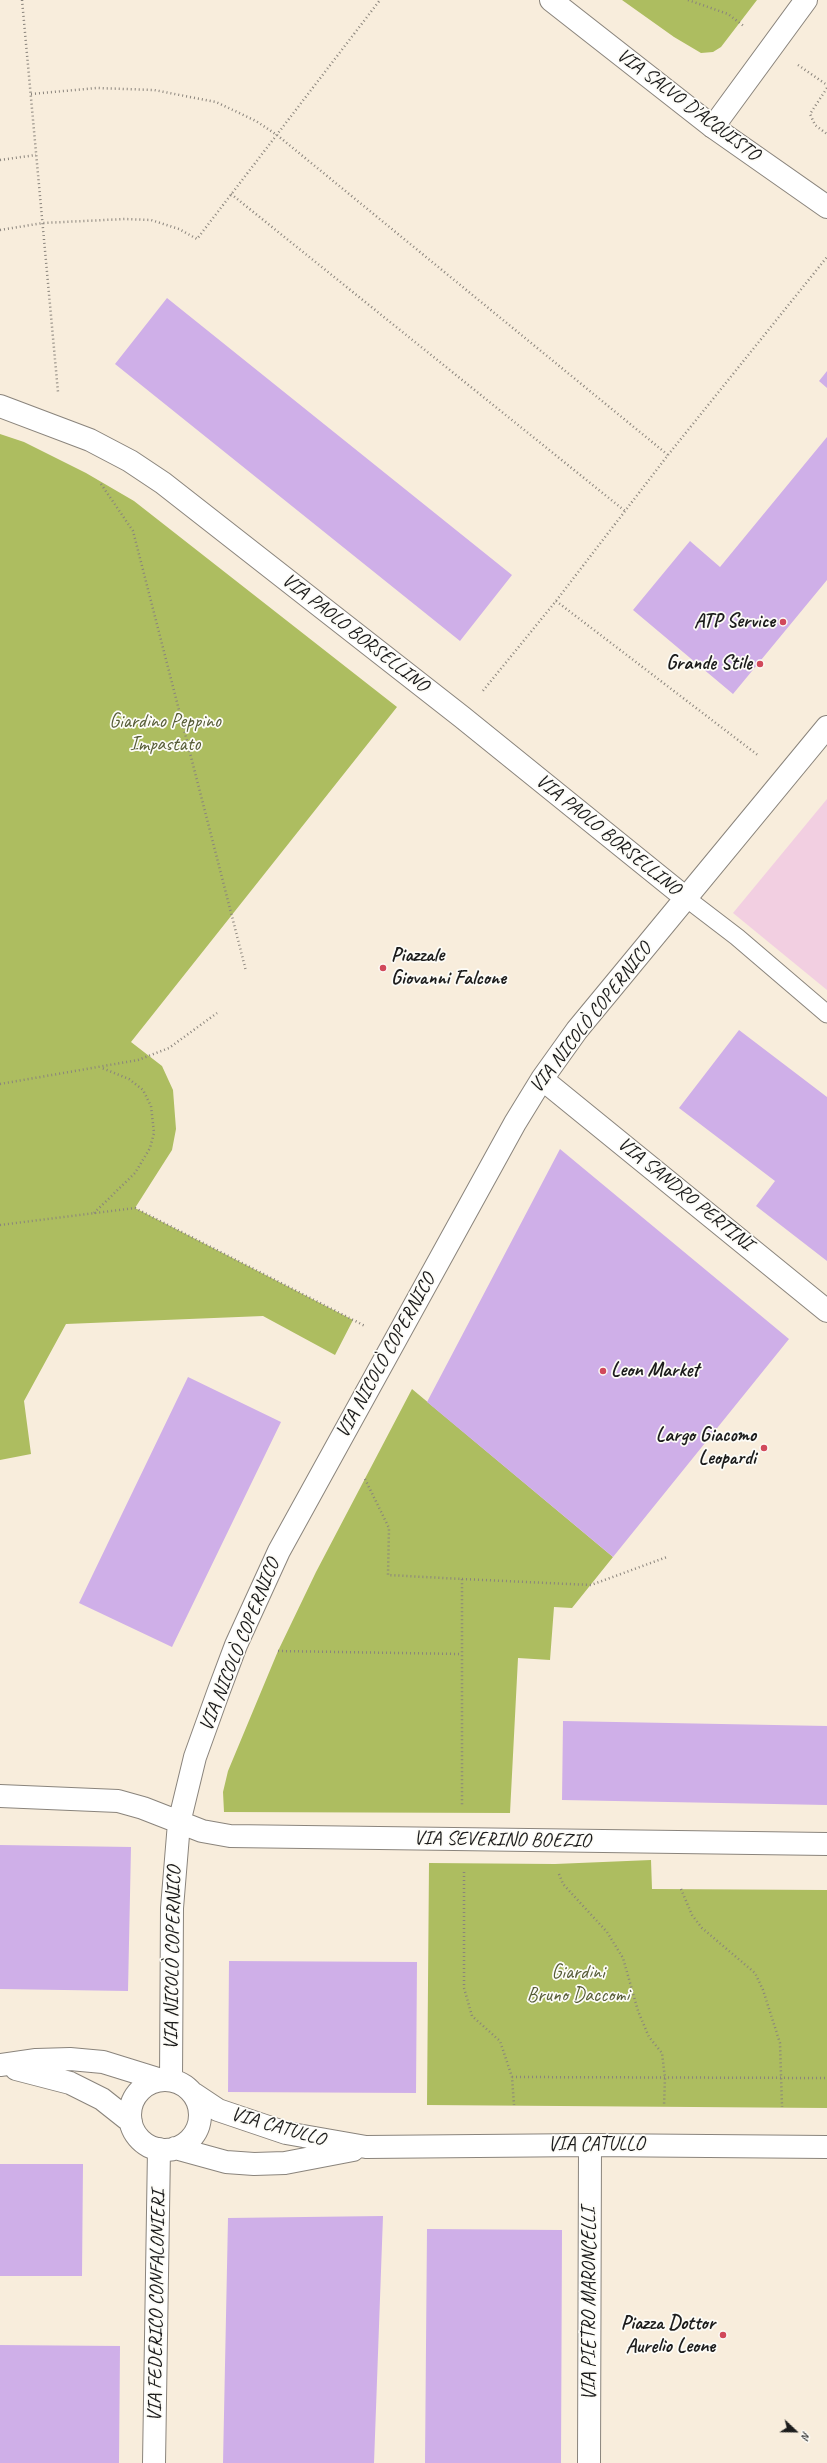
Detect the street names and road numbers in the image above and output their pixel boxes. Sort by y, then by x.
street label: VIA SALVO D'ACQUISTO [612,43,764,167]
street label: VIA PAOLO BORSELLINO [277,568,433,698]
street label: VIA PAOLO BORSELLINO [531,769,685,901]
street label: VIA NICOLÒ COPERNICO [525,938,657,1098]
street label: VIA SANDRO PERTINI [612,1132,758,1256]
street label: VIA NICOLÒ COPERNICO [331,1270,441,1442]
street label: VIA NICOLÒ COPERNICO [194,1555,286,1735]
street label: VIA SEVERINO BOEZIO [413,1826,591,1854]
street label: VIA NICOLÒ COPERNICO [159,1866,187,2050]
street label: VIA CATULLO [228,2102,328,2152]
street label: VIA CATULLO [548,2133,644,2157]
street label: VIA FEDERICO CONFALONIERI [143,2190,171,2422]
street label: VIA PIETRO MARONCELLI [578,2208,602,2400]

